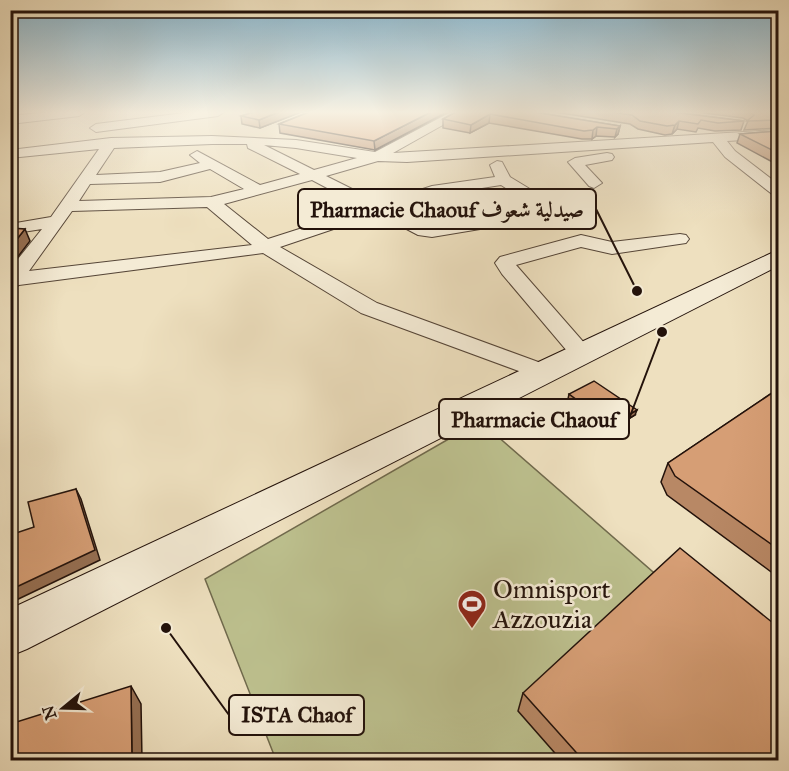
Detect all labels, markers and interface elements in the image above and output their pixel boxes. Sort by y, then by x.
callout: Pharmacie Chaouf صيدلية شعوف [298,189,596,229]
text: Pharmacie Chaouf صيدلية شعوف [310,196,584,223]
callout: Pharmacie Chaouf [439,399,629,439]
text: Pharmacie Chaouf [451,406,621,433]
place label: Omnisport Azzouzia [492,573,611,635]
sports icon: Omnisport Azzouzia [456,588,488,630]
north arrow [33,678,93,738]
callout: ISTA Chaof [229,695,364,735]
text: ISTA Chaof [241,701,356,728]
text: N [38,703,60,722]

